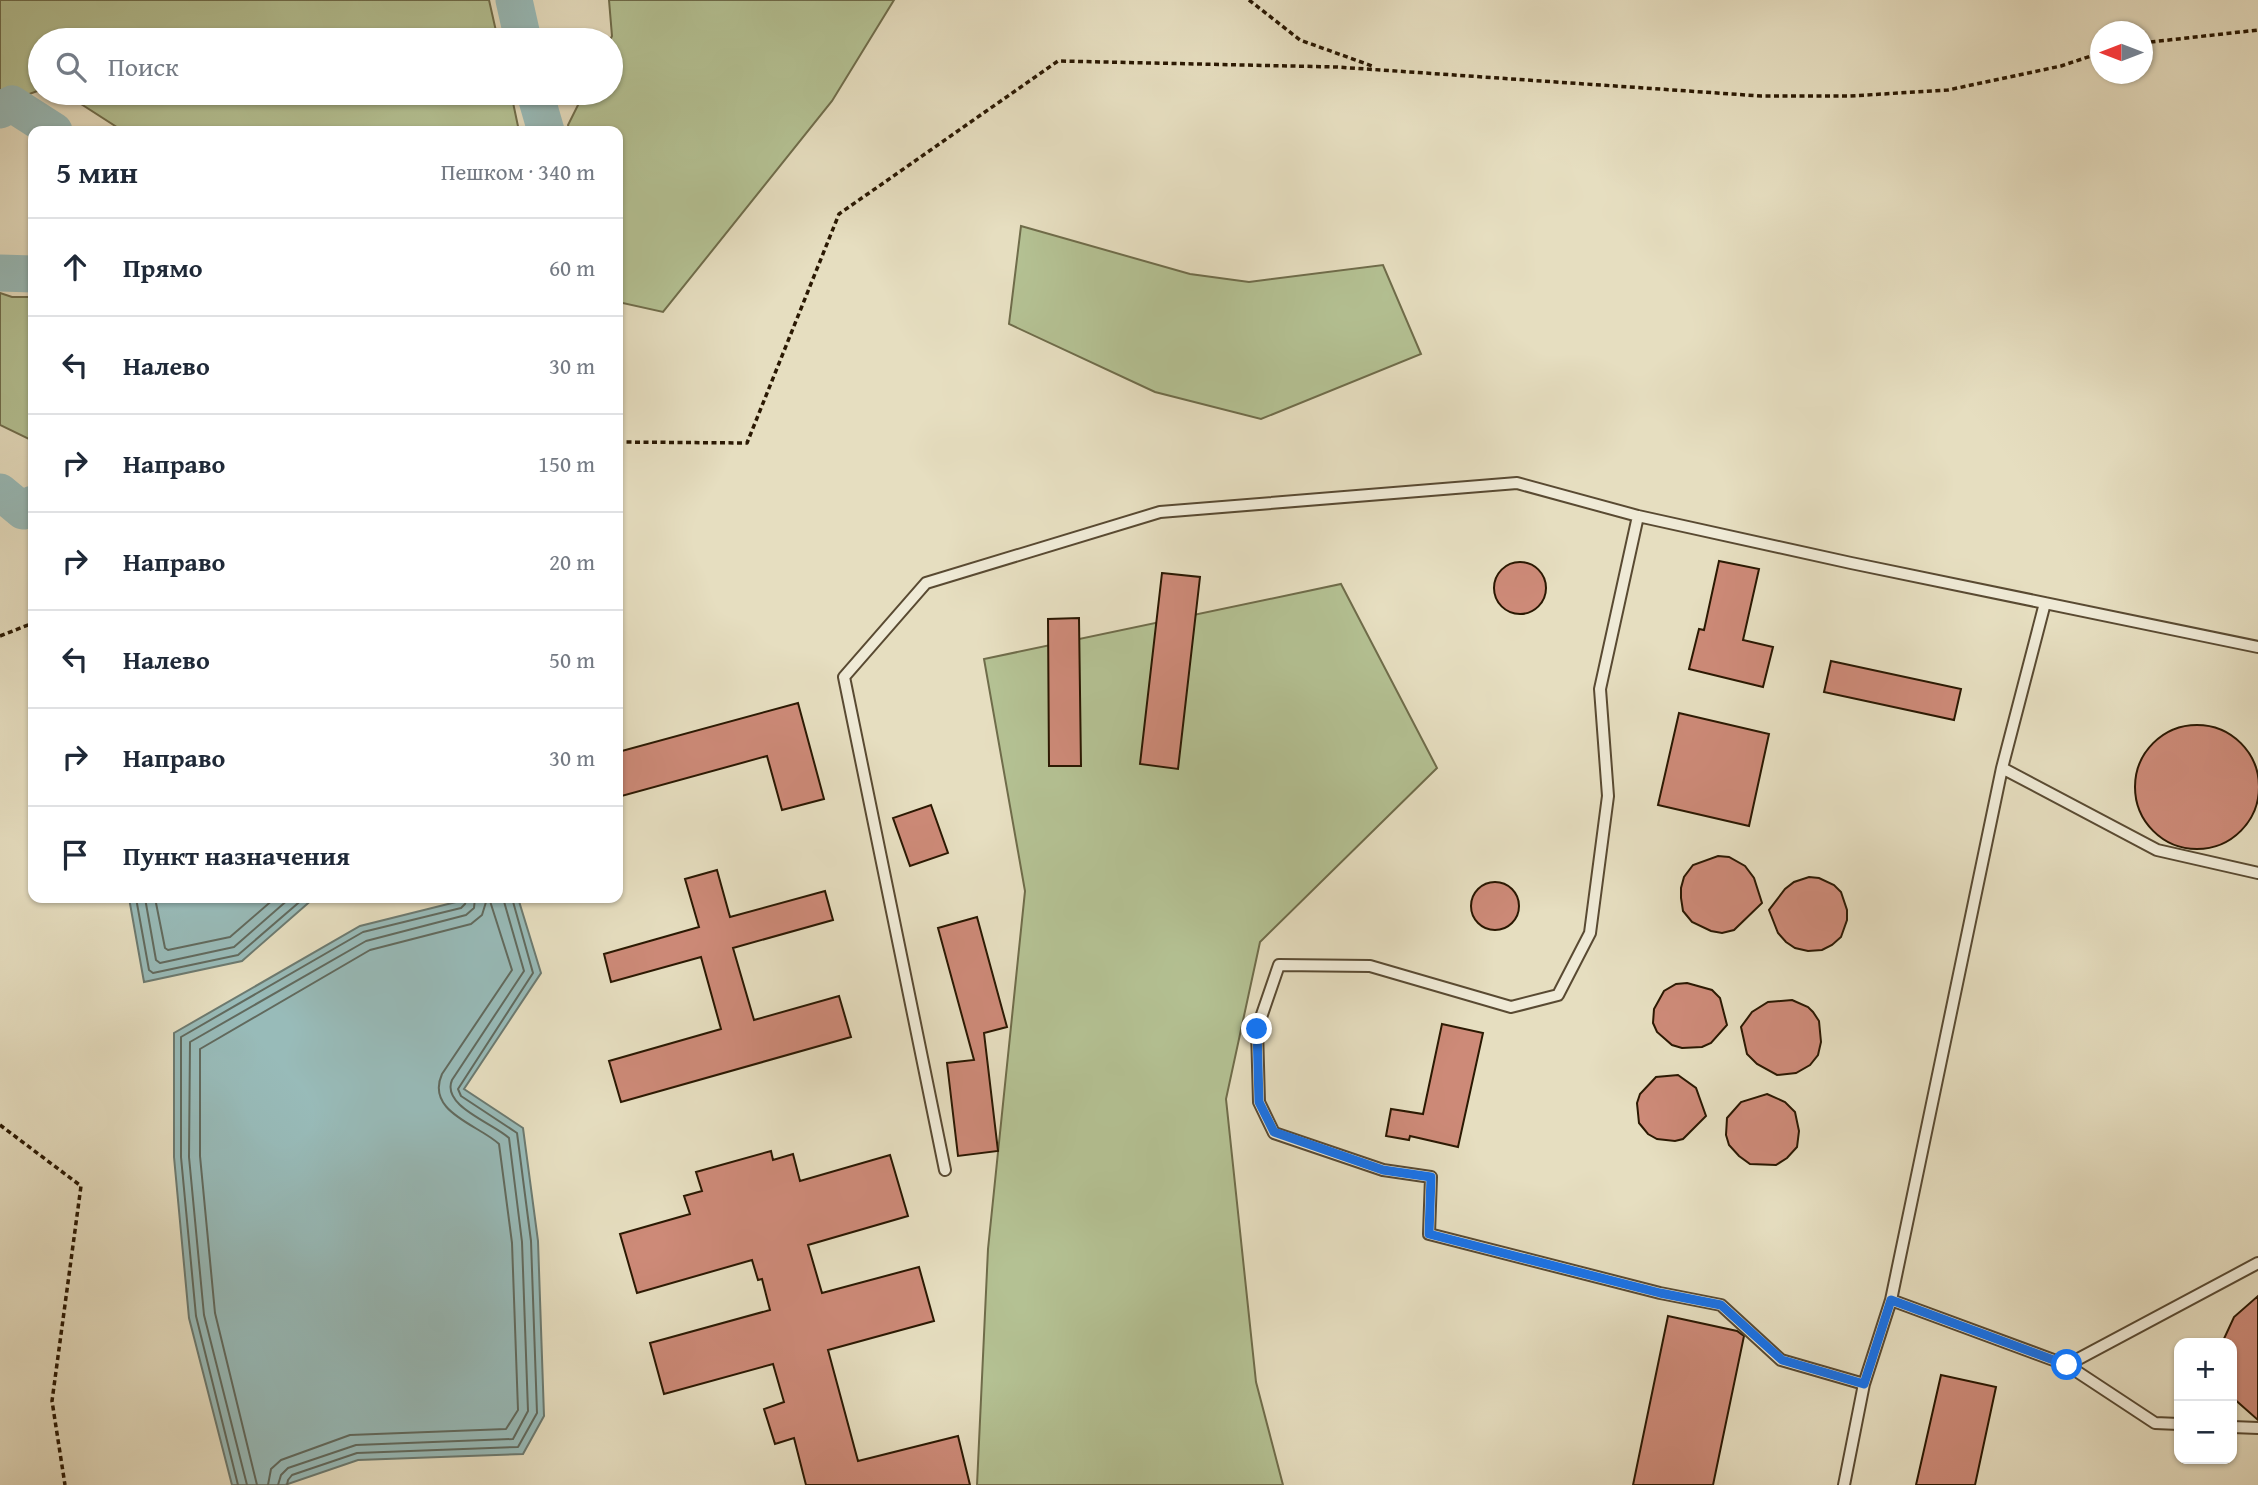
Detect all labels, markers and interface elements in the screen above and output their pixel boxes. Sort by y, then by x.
north arrow [2090,21,2153,84]
search box [28,28,623,105]
text: Поиск [108,47,179,86]
icon: search [52,48,90,86]
text: 5 мин [56,150,138,194]
text: Пешком · 340 m [441,155,595,188]
icon: ahead [56,248,94,286]
text: Прямо [123,248,203,287]
text: 60 m [549,251,595,284]
icon: left [56,346,94,384]
text: Налево [123,346,210,385]
text: 30 m [549,349,595,382]
icon: right [56,444,94,482]
text: Направо [123,444,225,483]
text: 150 m [538,447,595,480]
icon: right [56,542,94,580]
text: Направо [123,542,225,581]
text: 20 m [549,545,595,578]
icon: left [56,640,94,678]
text: Налево [123,640,210,679]
text: 50 m [549,643,595,676]
icon: right [56,738,94,776]
text: Направо [123,738,225,777]
text: 30 m [549,741,595,774]
icon: arrive [56,836,94,874]
text: Пункт назначения [123,836,350,875]
route end [1241,1013,1272,1044]
map controls [2174,1338,2237,1464]
button: + [2174,1338,2237,1401]
route start [2051,1349,2082,1380]
button: − [2174,1401,2237,1464]

